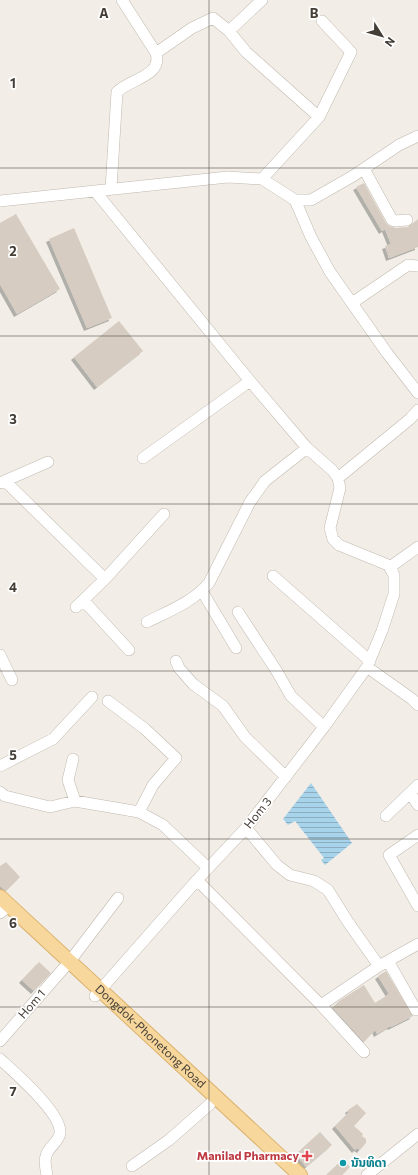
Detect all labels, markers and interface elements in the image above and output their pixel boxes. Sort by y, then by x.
text: A [99,5,109,21]
text: B [310,5,319,21]
north arrow [362,16,402,56]
text: N [383,35,398,50]
text: 1 [10,75,16,91]
text: 2 [9,243,17,259]
text: 3 [9,411,17,427]
text: 4 [9,579,17,595]
text: 5 [9,747,17,763]
street label: Hom 3 [241,794,274,831]
text: 6 [9,915,17,931]
street label: Dongdok-Phonetong Road [93,981,209,1090]
street label: Hom 1 [15,986,48,1021]
text: 7 [9,1083,17,1099]
place label: Manilad Pharmacy [197,1148,299,1162]
marker: Manilad Pharmacy [302,1151,312,1161]
place label: ນັນທິດາ [351,1155,386,1169]
marker: ນັນທິດາ [338,1158,348,1168]

